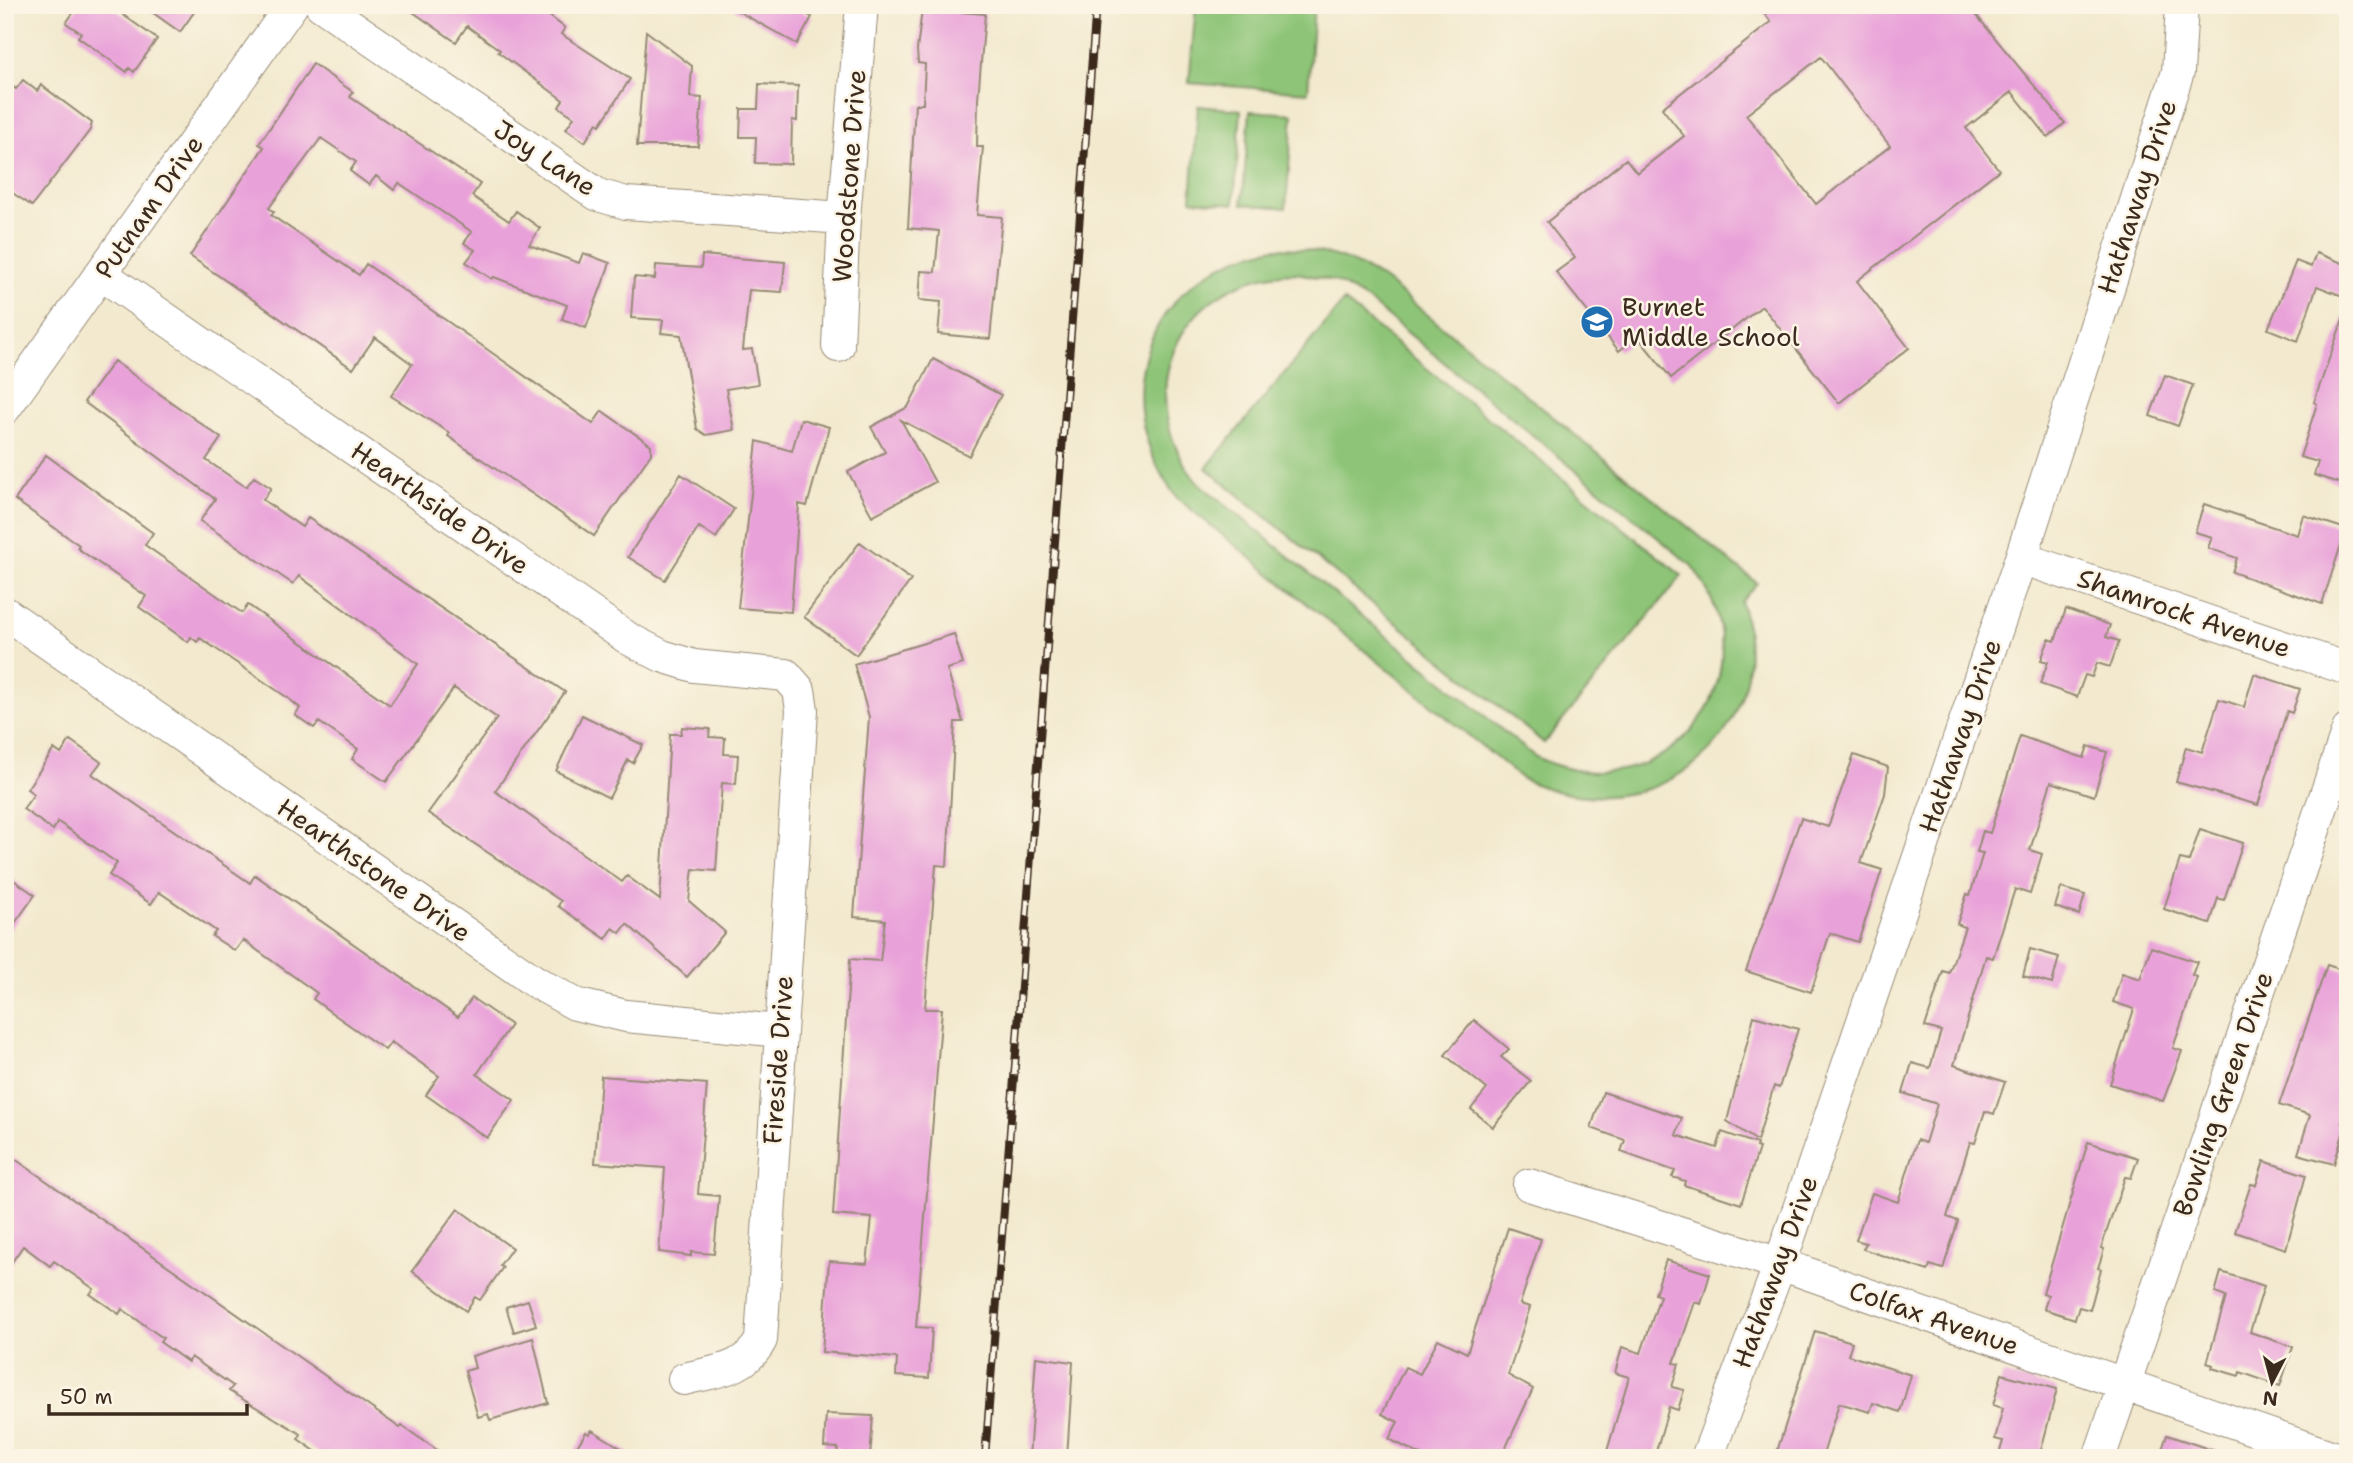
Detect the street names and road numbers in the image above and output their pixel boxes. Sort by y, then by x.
street label: Woodstone Drive [824,68,873,284]
street label: Hathaway Drive [2089,95,2184,299]
street label: Joy Lane [487,111,603,204]
street label: Putnam Drive [86,128,211,285]
street label: Hearthside Drive [344,433,536,582]
street label: Shamrock Avenue [2073,560,2295,665]
street label: Hathaway Drive [1910,634,2009,837]
street label: Hearthstone Drive [270,790,478,950]
street label: Bowling Green Drive [2164,967,2281,1221]
street label: Fireside Drive [754,974,801,1146]
street label: Hathaway Drive [1723,1171,1826,1373]
street label: Colfax Avenue [1845,1272,2024,1363]

